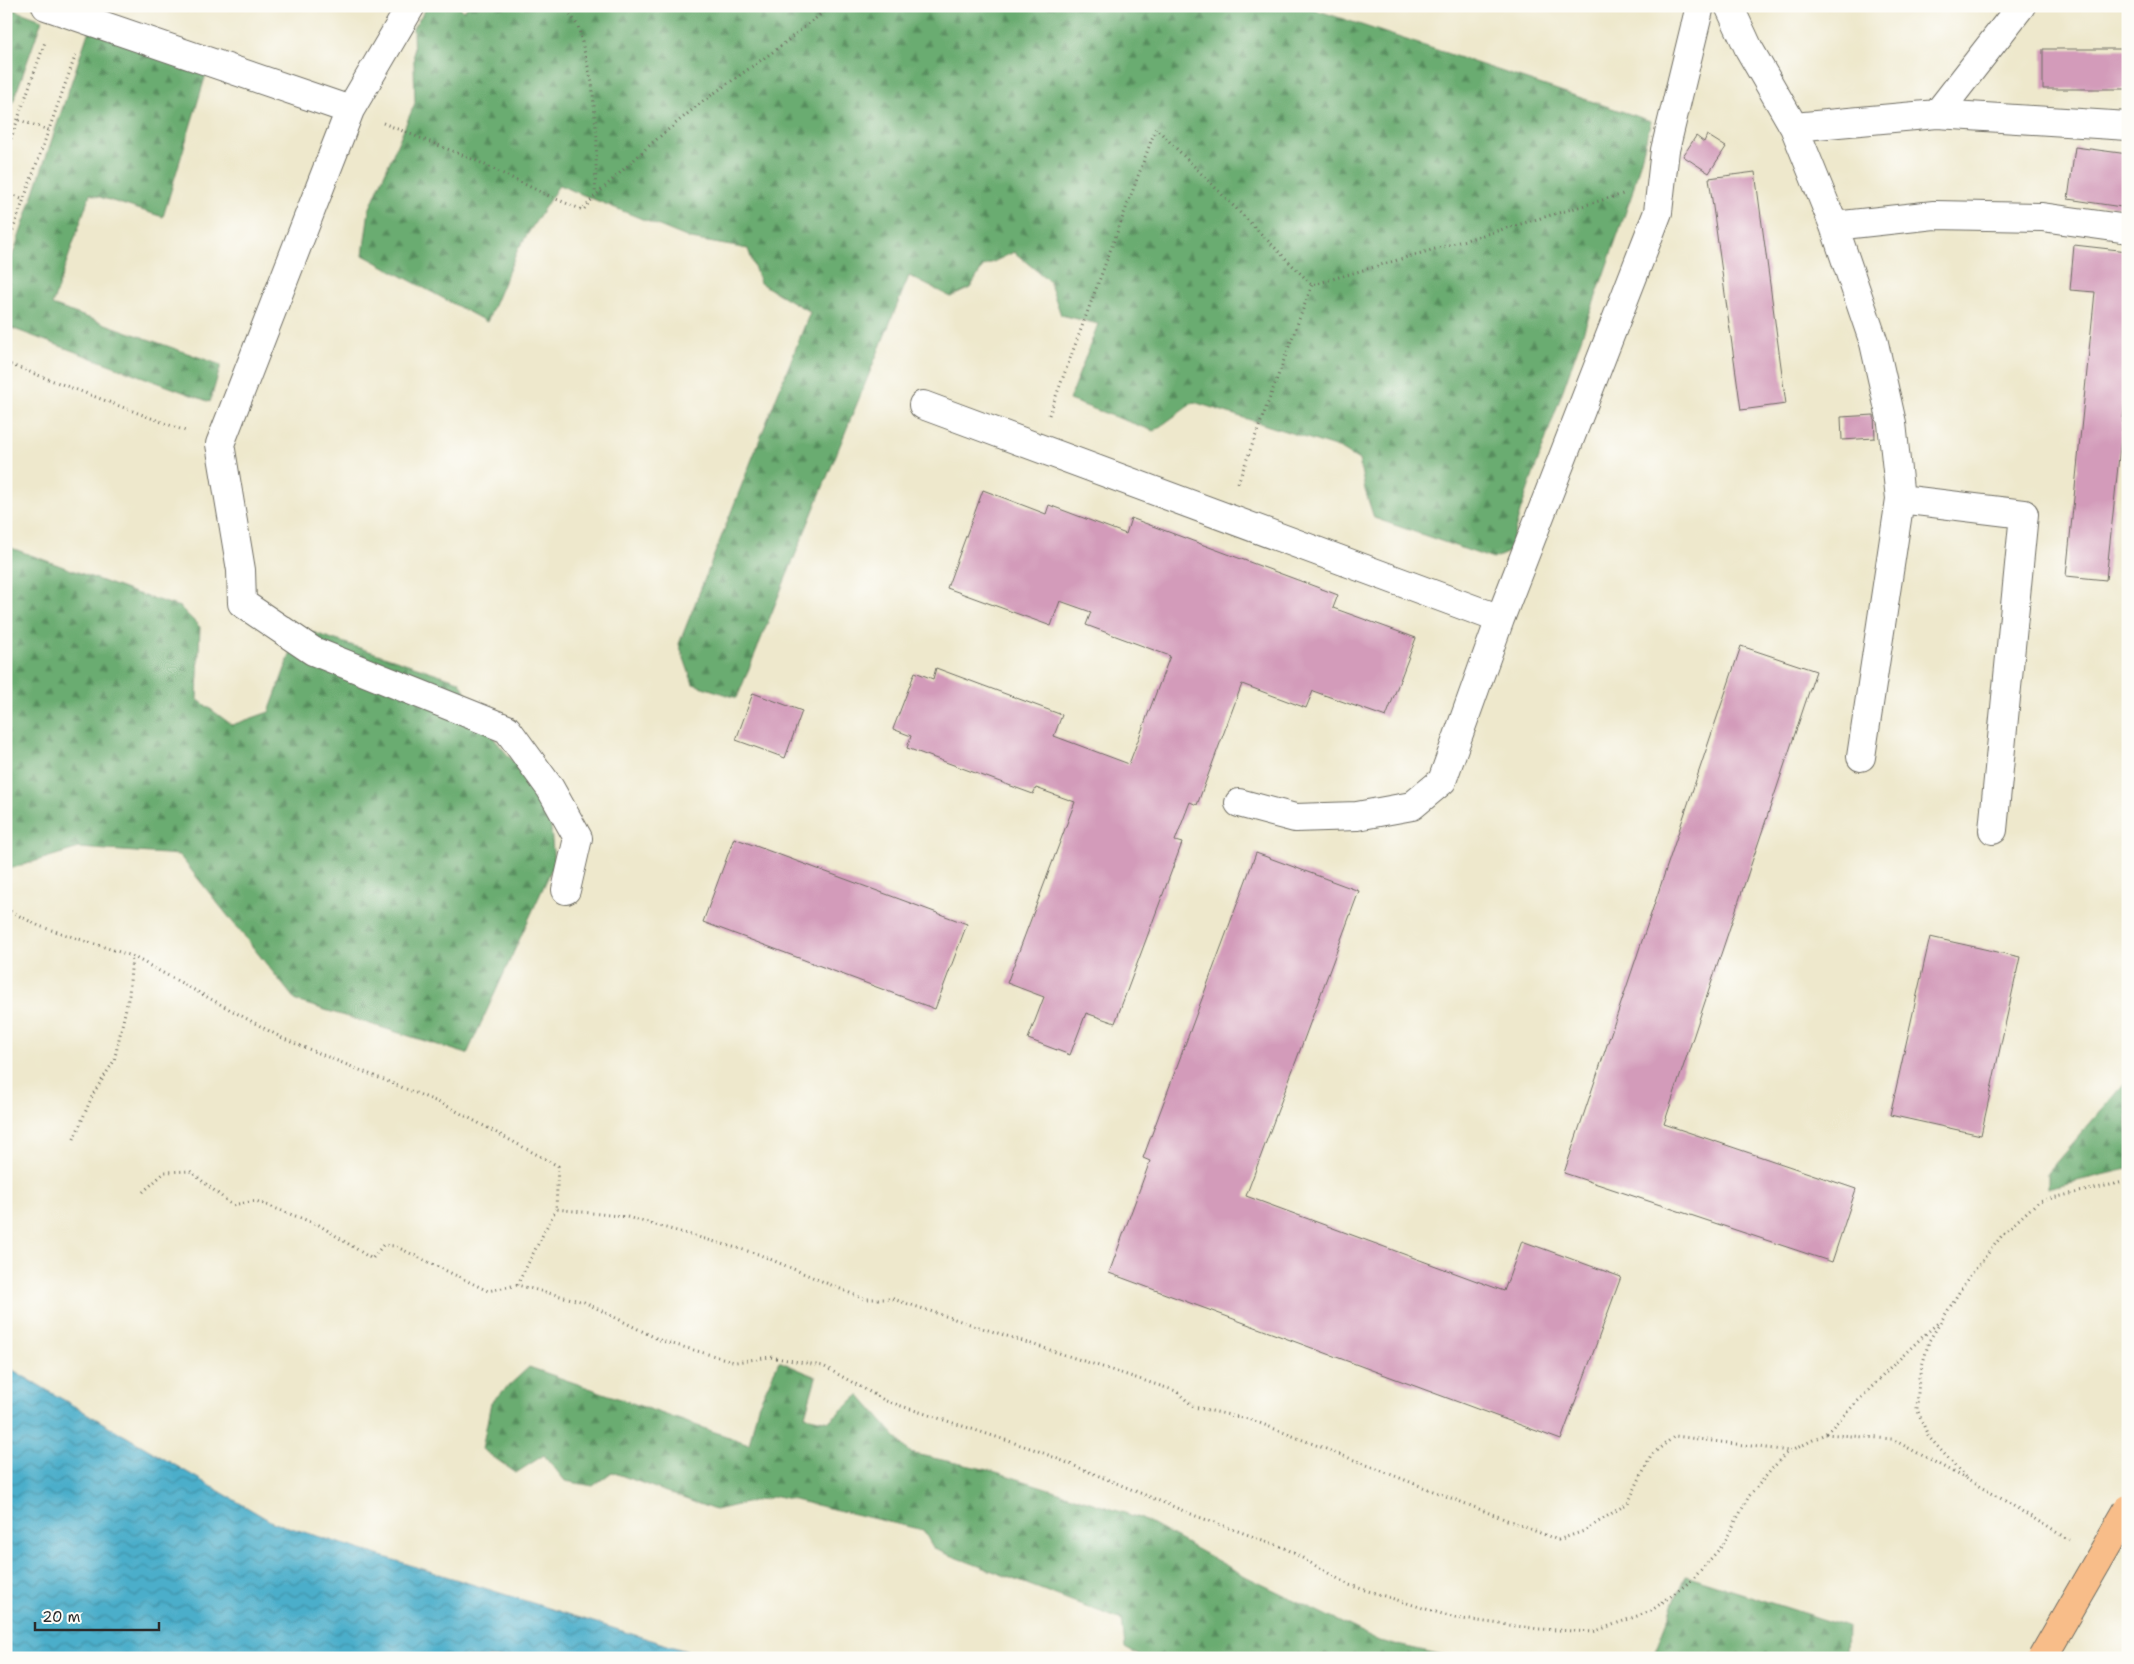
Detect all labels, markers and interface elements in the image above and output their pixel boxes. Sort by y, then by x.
scale bar [35,1599,159,1631]
text: 20 m [42,1607,81,1627]

